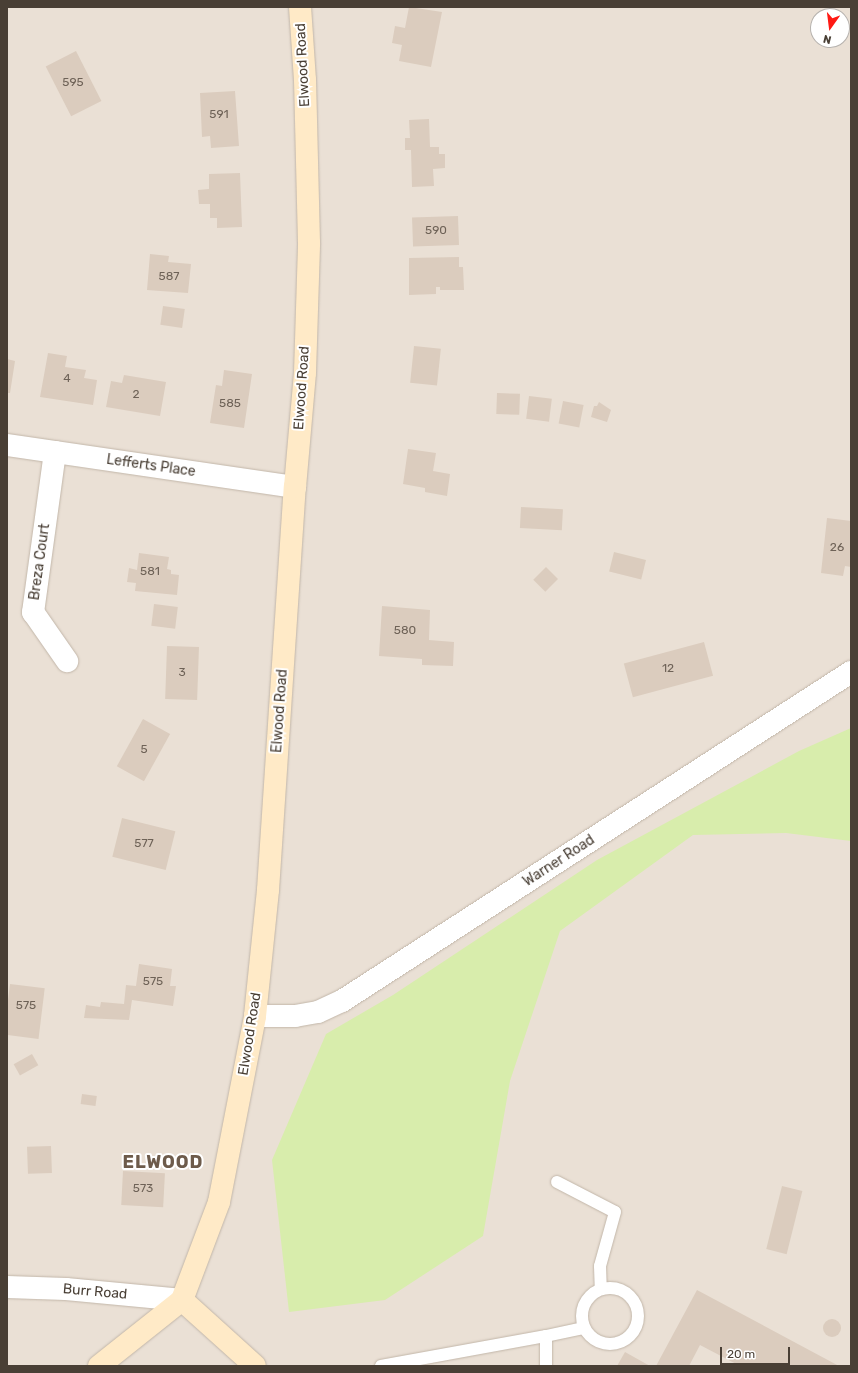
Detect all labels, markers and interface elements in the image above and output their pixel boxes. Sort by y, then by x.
north arrow [810,8,850,48]
street label: Elwood Road [292,23,314,107]
text: N [822,32,833,46]
house number: 595 [62,76,84,90]
house number: 591 [209,108,229,122]
house number: 590 [425,224,447,238]
house number: 587 [159,270,179,284]
street label: Elwood Road [291,346,313,430]
house number: 4 [63,372,71,386]
house number: 2 [132,388,140,402]
house number: 585 [219,397,241,411]
street label: Lefferts Place [105,451,197,481]
street label: Breza Court [26,523,54,601]
house number: 26 [830,541,844,555]
house number: 581 [140,565,160,579]
house number: 580 [394,624,416,638]
house number: 12 [662,662,674,676]
house number: 3 [178,666,186,680]
street label: Elwood Road [269,669,291,753]
house number: 5 [140,743,148,757]
street label: Warner Road [520,832,598,890]
house number: 577 [134,837,154,851]
house number: 575 [143,975,163,989]
street label: Elwood Road [235,991,265,1077]
house number: 575 [16,999,36,1013]
district label: ELWOOD [123,1151,203,1173]
house number: 573 [133,1182,153,1196]
street label: Burr Road [62,1281,128,1303]
scale bar [722,1339,792,1365]
text: 20 m [727,1347,755,1361]

